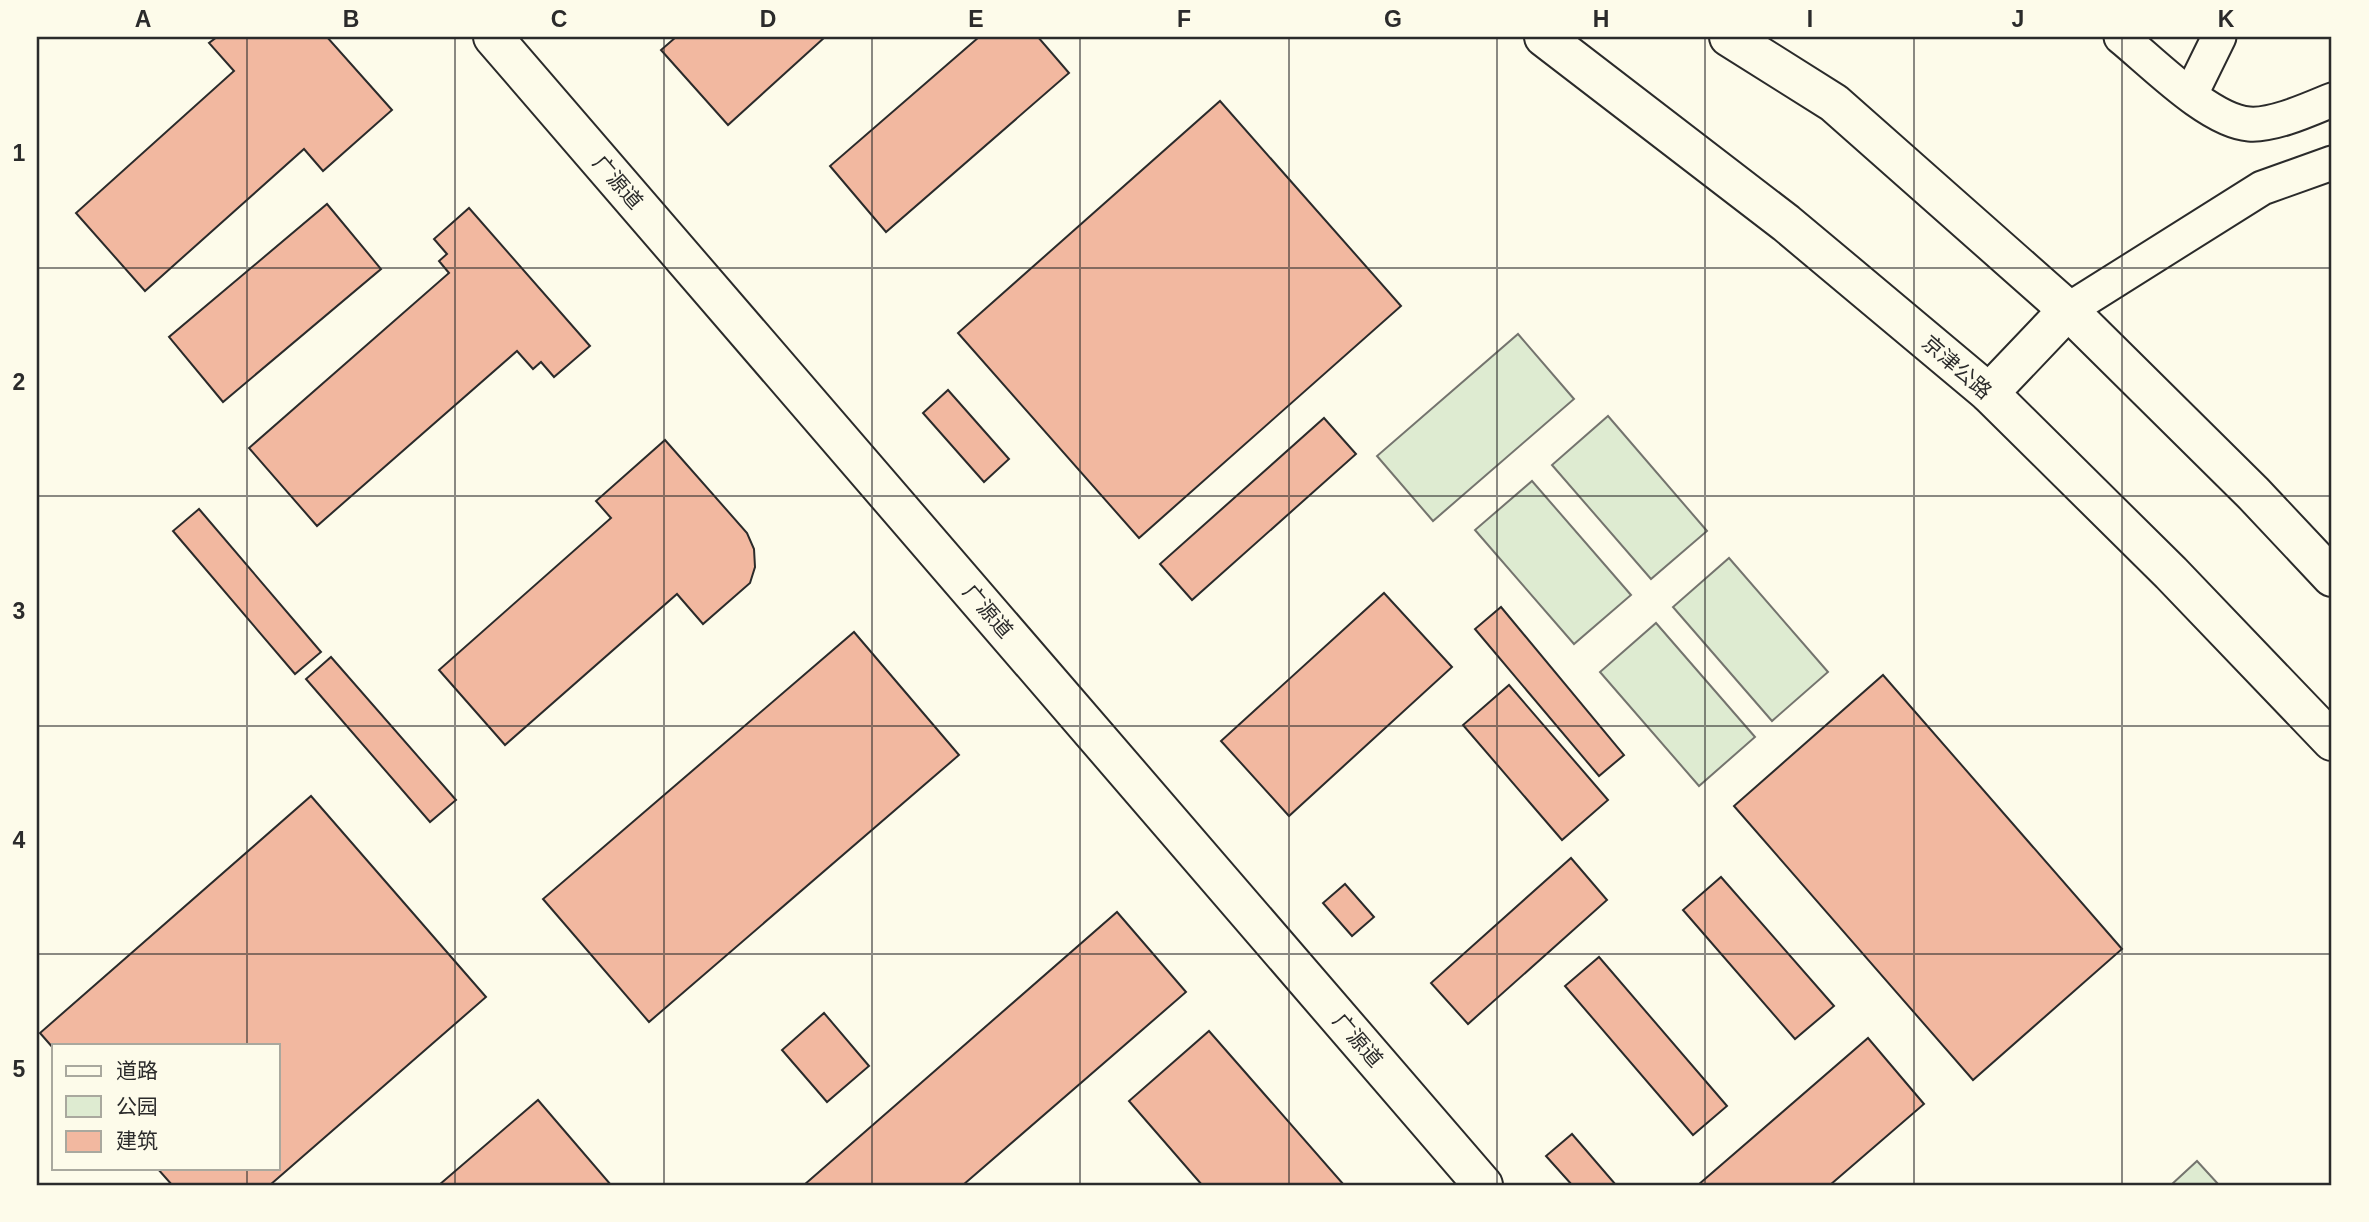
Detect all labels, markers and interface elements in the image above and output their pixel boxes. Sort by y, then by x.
text: A [135,6,151,32]
text: B [343,6,359,32]
text: C [551,6,567,32]
text: D [760,6,776,32]
text: E [968,6,984,32]
text: F [1177,6,1191,32]
text: G [1384,6,1402,32]
text: H [1593,6,1609,32]
text: I [1807,6,1813,32]
text: J [2012,6,2024,32]
text: K [2218,6,2235,32]
text: 1 [13,140,26,166]
street label: 广源道 [589,151,647,213]
street label: 京津公路 [1918,331,1996,403]
text: 2 [13,369,25,395]
street label: 广源道 [959,580,1017,642]
text: 3 [13,598,25,624]
text: 4 [13,827,26,853]
street label: 广源道 [1329,1009,1387,1071]
legend [52,1044,280,1170]
text: 5 [13,1056,26,1082]
text: 道路 [116,1059,158,1082]
text: 公园 [116,1095,158,1118]
text: 建筑 [116,1129,158,1152]

